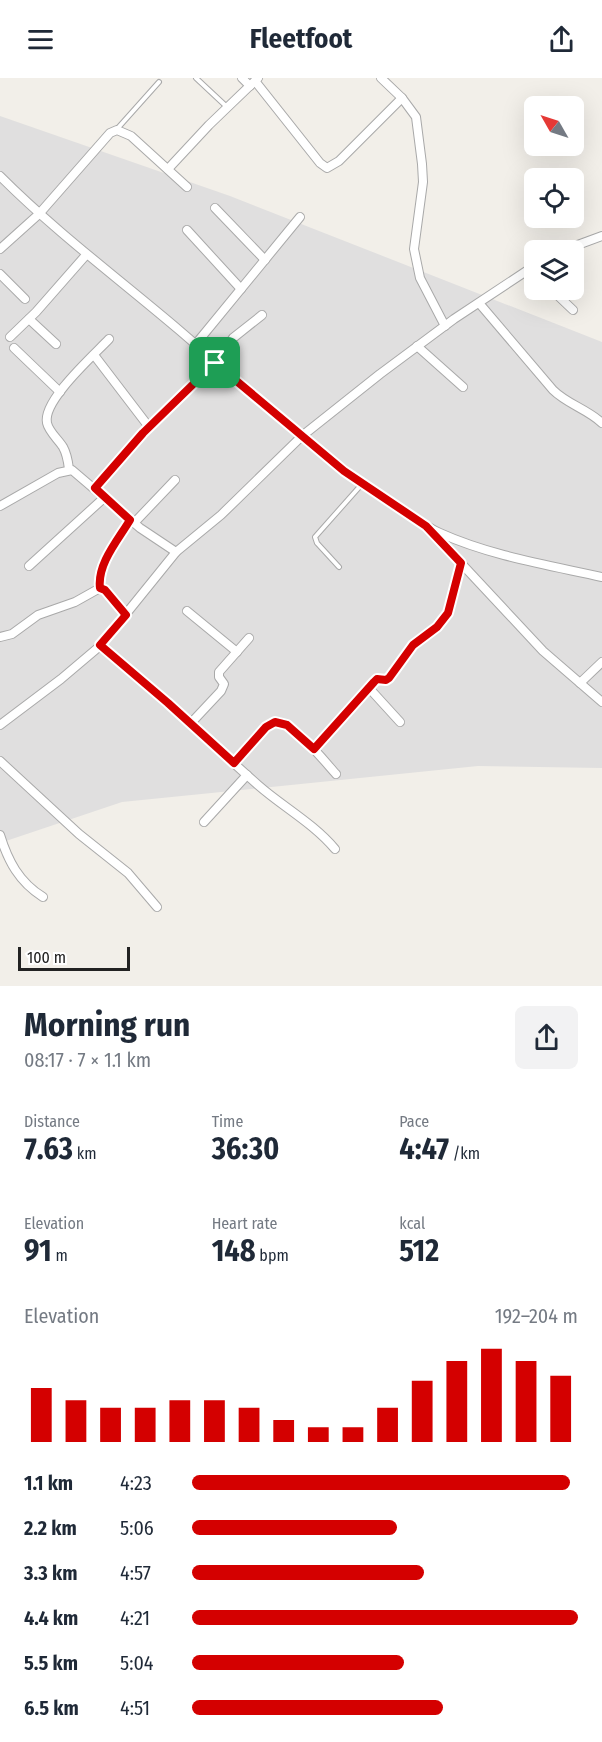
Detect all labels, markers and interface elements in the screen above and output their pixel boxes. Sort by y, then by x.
icon: menu [24,23,57,56]
text: Fleetfoot [250,23,352,55]
icon: share [545,23,578,56]
north arrow [524,96,584,156]
map controls [524,96,584,300]
button: locate [524,168,584,228]
button: layers [524,240,584,300]
pin [189,337,240,388]
icon: arrive [198,346,231,379]
scale bar [18,944,130,971]
text: 100 m [27,948,66,967]
text: Morning run [24,1005,190,1045]
button: share [515,1006,578,1069]
text: 08:17 · 7 × 1.1 km [24,1048,151,1072]
text: Distance [24,1112,80,1131]
text: Time [212,1112,243,1131]
text: Pace [399,1112,429,1131]
text: 7.63 [24,1131,73,1167]
text: 36:30 [212,1131,279,1167]
text: 4:47 [399,1131,449,1167]
text: km [73,1144,97,1163]
text: /km [449,1144,480,1163]
text: Elevation [24,1214,84,1233]
text: Heart rate [212,1214,277,1233]
text: kcal [399,1214,425,1233]
text: 91 [24,1233,52,1269]
text: 148 [212,1233,256,1269]
text: 512 [399,1233,439,1269]
text: m [52,1246,68,1265]
text: bpm [256,1246,289,1265]
text: Elevation [24,1304,99,1328]
text: 192–204 m [495,1304,578,1328]
text: 1.1 km [24,1471,73,1495]
text: 4:23 [120,1471,152,1495]
text: 2.2 km [24,1516,77,1540]
text: 5:06 [120,1516,154,1540]
text: 3.3 km [24,1561,77,1585]
text: 4:57 [120,1561,151,1585]
text: 4.4 km [24,1606,78,1630]
text: 4:21 [120,1606,150,1630]
text: 5.5 km [24,1651,78,1675]
text: 5:04 [120,1651,154,1675]
text: 6.5 km [24,1696,79,1720]
text: 4:51 [120,1696,150,1720]

